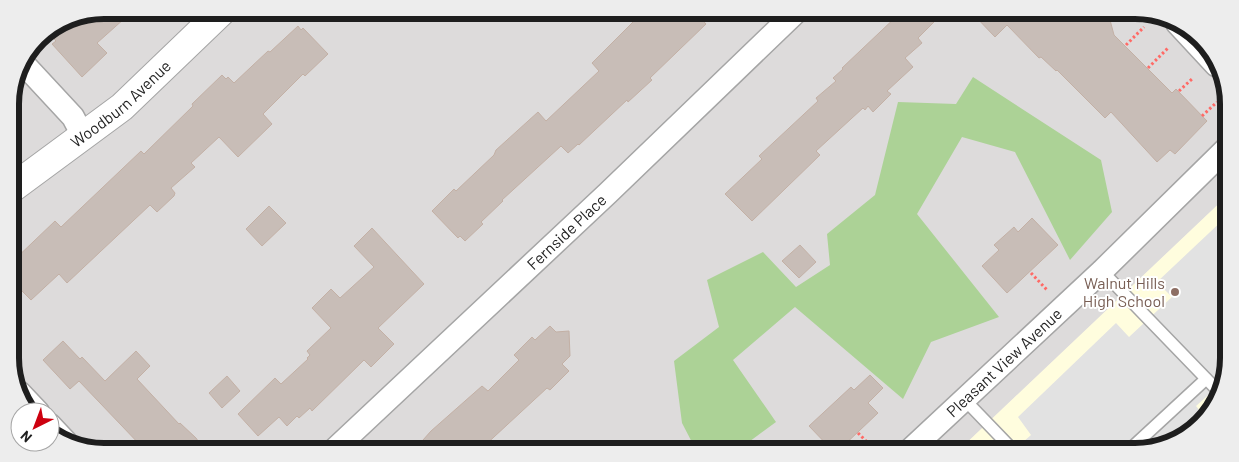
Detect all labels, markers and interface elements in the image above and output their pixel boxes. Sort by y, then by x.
street label: Woodburn Avenue [66,56,174,151]
street label: Fernside Place [523,190,610,273]
place label: Walnut Hills High School [1083,273,1165,310]
marker: Walnut Hills High School [1169,286,1181,298]
street label: Pleasant View Avenue [942,304,1065,420]
north arrow [10,402,60,452]
text: N [17,428,35,446]

